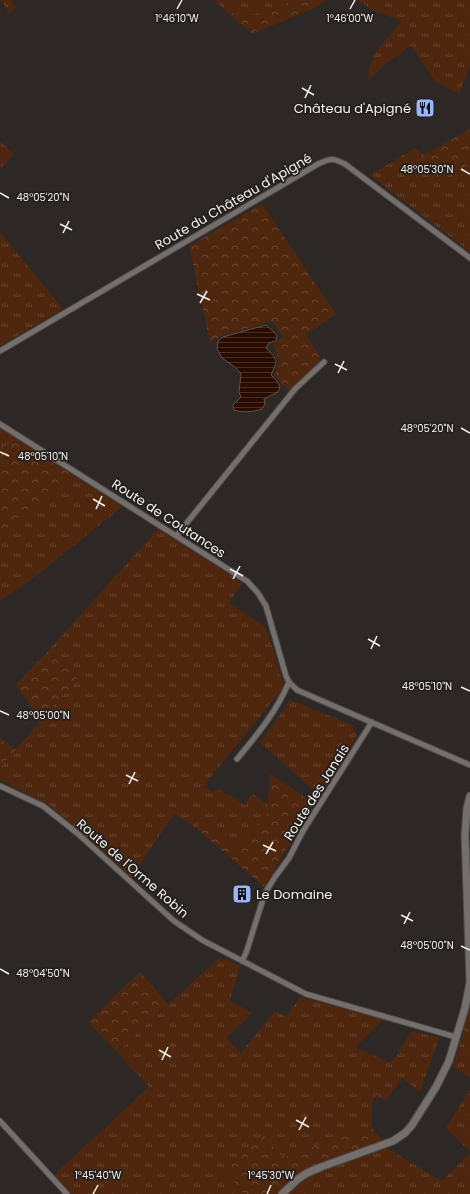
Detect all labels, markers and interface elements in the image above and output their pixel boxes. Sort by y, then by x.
text: 1°46'10"W [155,11,199,26]
text: 1°46'00"W [327,11,374,26]
restaurant icon: Château d'Apigné [414,97,436,119]
place label: Château d'Apigné [294,99,411,118]
street label: Route du Château d'Apigné [151,149,315,254]
text: 48°05'30"N [401,162,453,177]
text: 48°05'20"N [17,190,69,205]
text: 48°05'20"N [401,421,453,436]
text: 48°05'10"N [18,449,68,464]
street label: Route de Coutances [108,474,230,563]
text: 48°05'10"N [402,679,452,694]
text: 48°05'00"N [16,708,70,723]
street label: Route des Janais [279,740,354,844]
street label: Route de l'Orme Robin [73,814,193,922]
building icon: Le Domaine [231,883,253,905]
place label: Le Domaine [256,885,332,904]
text: 48°05'00"N [400,938,454,953]
text: 48°04'50"N [16,966,70,981]
text: 1°45'40"W [75,1168,122,1183]
text: 1°45'30"W [248,1168,294,1183]

